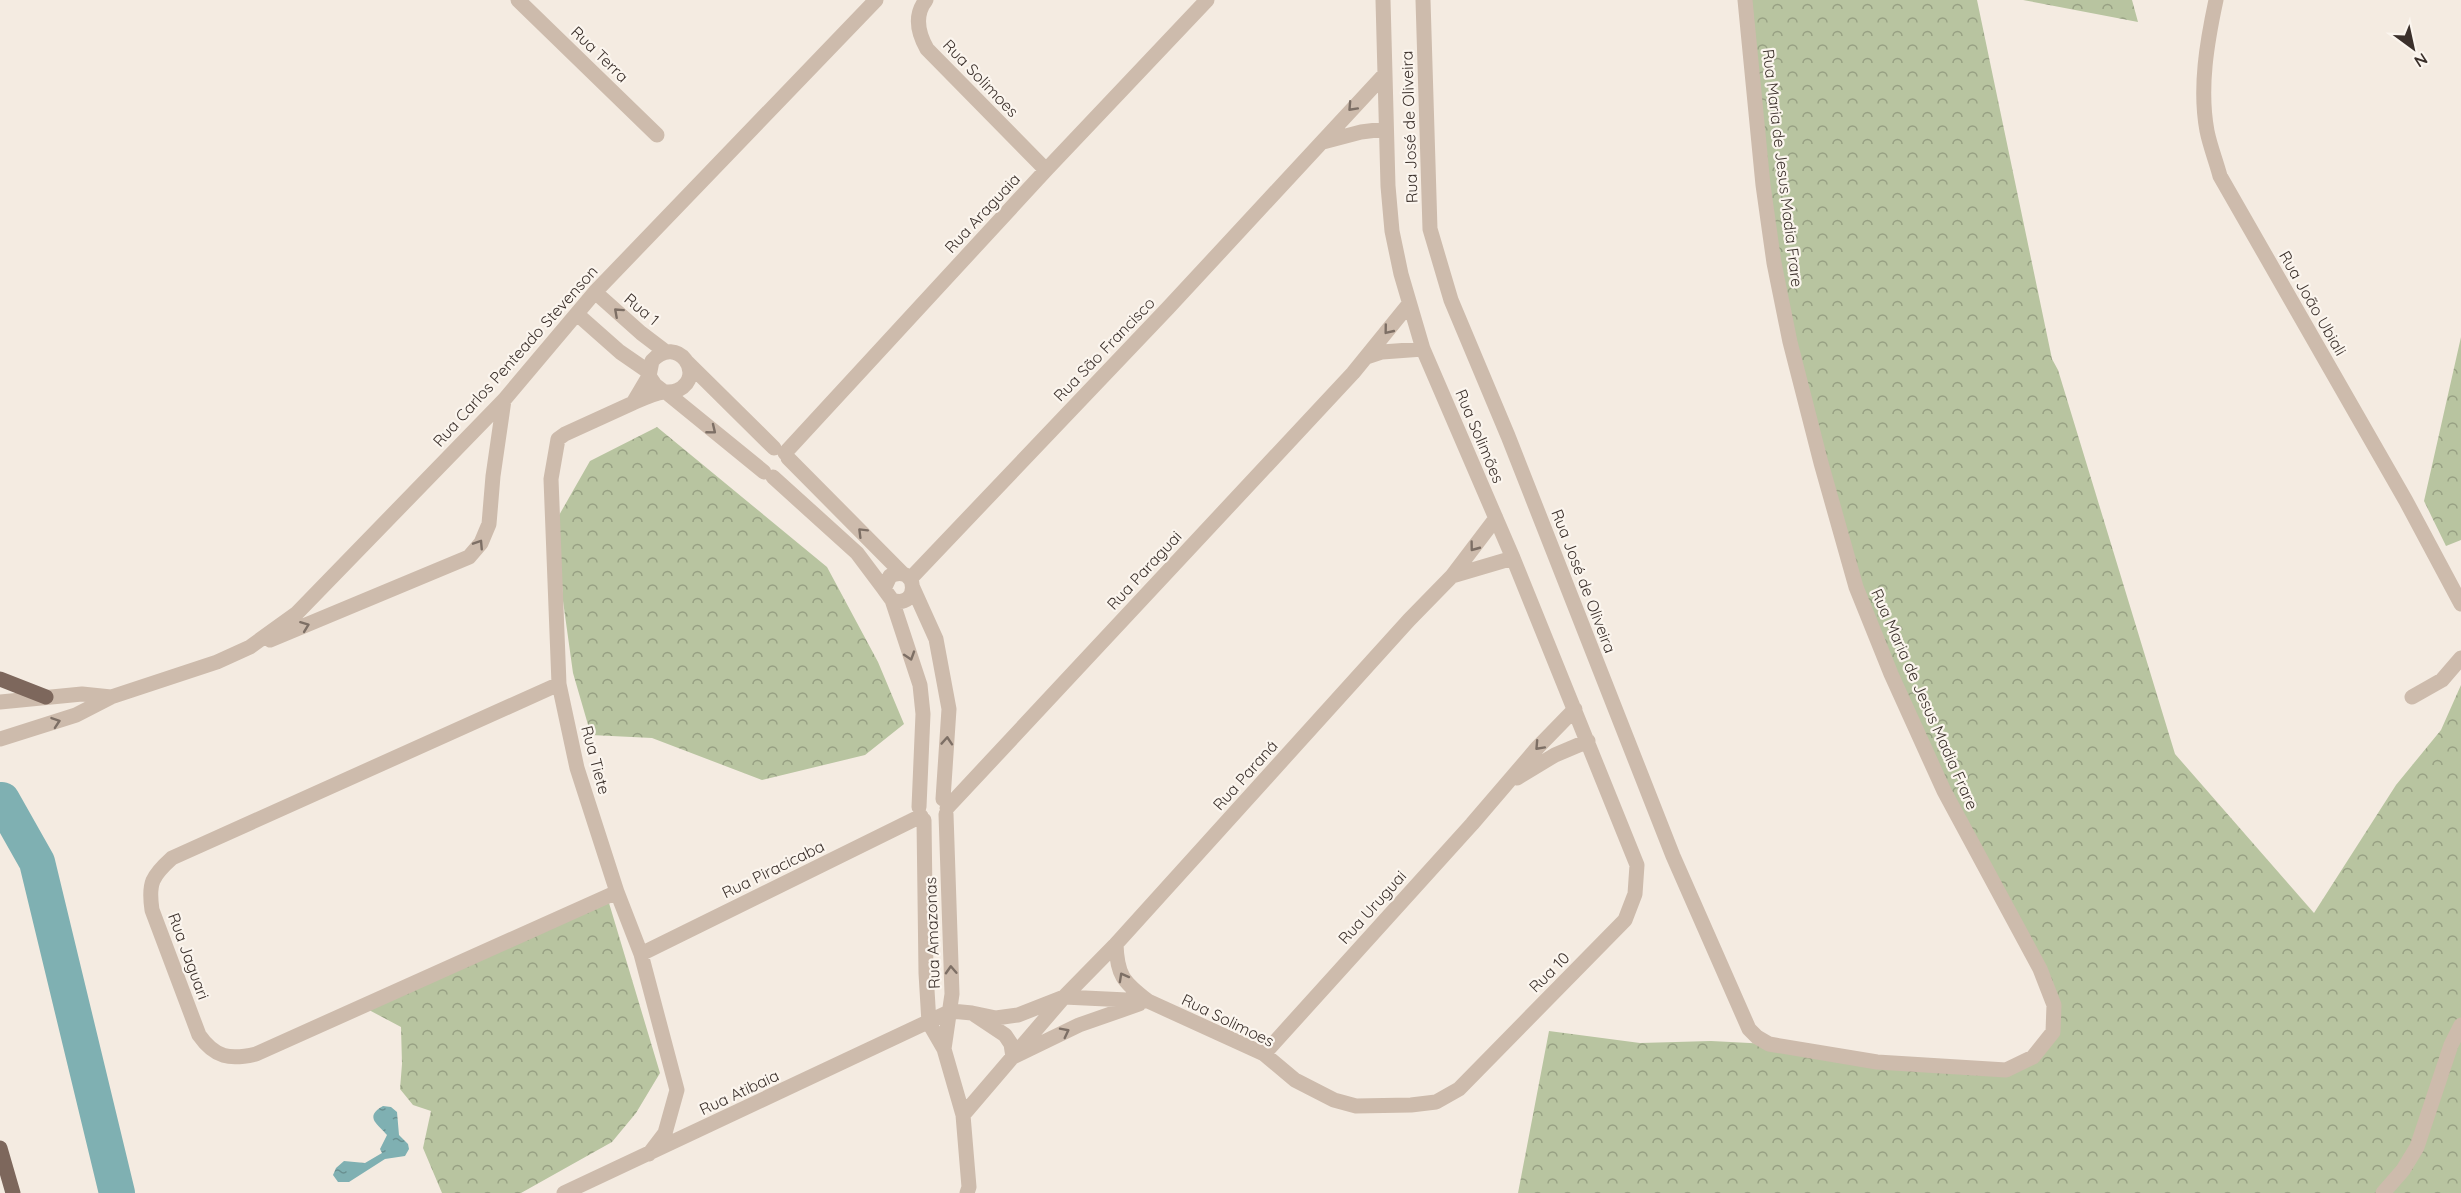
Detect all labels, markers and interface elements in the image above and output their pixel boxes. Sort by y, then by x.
north arrow [2383,18,2443,78]
street label: Rua Terra [567,22,633,86]
street label: Rua Solimoes [939,35,1023,121]
street label: Rua Maria de Jesus Madia Frare [1758,48,1808,288]
text: N [2411,49,2432,72]
street label: Rua José de Oliveira [1396,50,1422,204]
one-way arrow [1349,100,1360,111]
street label: Rua Araguaia [940,169,1024,257]
street label: Rua João Ubiali [2275,247,2351,359]
street label: Rua Carlos Penteado Stevenson [428,261,602,451]
street label: Rua 1 [620,289,664,329]
street label: Rua São Francisco [1049,293,1159,405]
one-way arrow [614,309,625,320]
one-way arrow [1384,323,1395,334]
street label: Rua Solimões [1451,386,1509,486]
one-way arrow [705,423,716,434]
street label: Rua José de Oliveira [1547,506,1621,656]
street label: Rua Paraguai [1102,526,1186,614]
one-way arrow [858,529,869,539]
one-way arrow [472,540,483,551]
one-way arrow [1471,541,1482,552]
street label: Rua Maria de Jesus Madia Frare [1867,585,1983,813]
one-way arrow [299,621,310,634]
one-way arrow [903,650,916,661]
one-way arrow [50,717,61,730]
street label: Rua Tiete [577,723,615,797]
street label: Rua Paraná [1208,736,1282,814]
one-way arrow [940,737,953,746]
one-way arrow [1536,738,1547,749]
street label: Rua Piracicaba [719,836,827,902]
street label: Rua Uruguai [1334,866,1410,948]
street label: Rua Amazonas [920,877,944,989]
street label: Rua Jaguari [164,910,214,1002]
street label: Rua 10 [1525,948,1573,996]
one-way arrow [945,966,958,975]
one-way arrow [1119,973,1130,983]
street label: Rua Solimoes [1179,989,1277,1051]
one-way arrow [1059,1027,1070,1039]
street label: Rua Atibaia [696,1065,782,1119]

